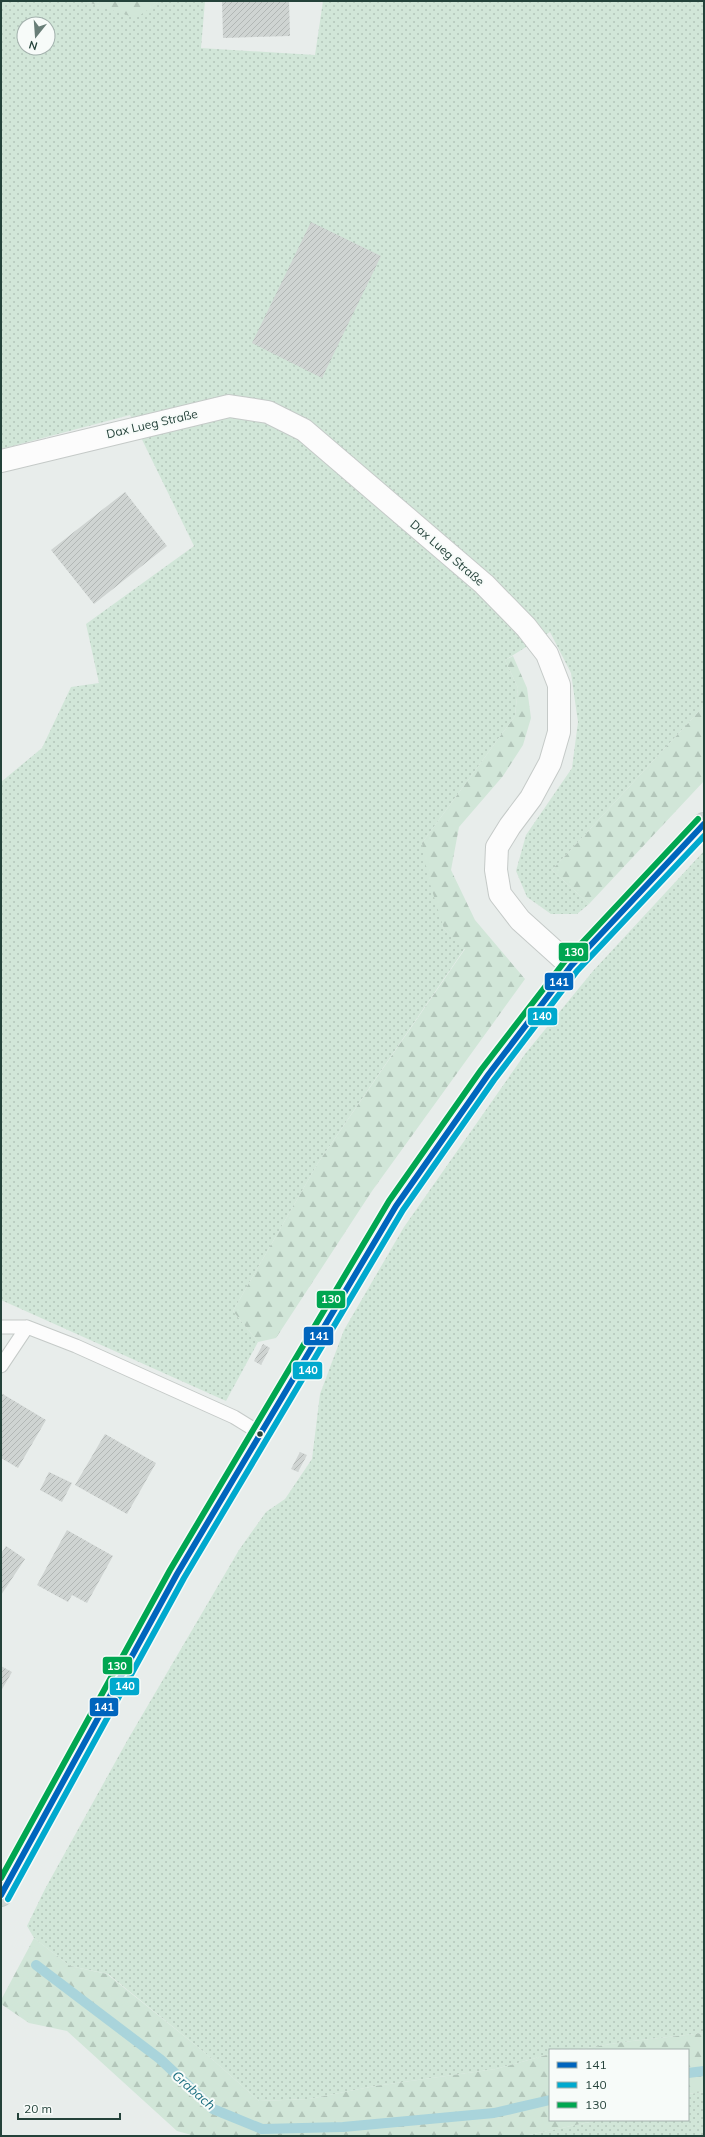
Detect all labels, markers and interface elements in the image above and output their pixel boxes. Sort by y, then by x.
north arrow [16,16,56,56]
text: N [27,38,39,53]
street label: Dax Lueg Straße [105,406,199,441]
street label: Dax Lueg Straße [407,516,487,589]
line badge: 130 [558,942,589,962]
text: 130 [564,945,584,959]
line badge: 141 [544,972,574,991]
text: 141 [549,975,569,989]
line badge: 140 [527,1007,558,1026]
text: 140 [532,1009,552,1023]
line badge: 130 [316,1290,346,1309]
text: 130 [321,1292,341,1306]
line badge: 141 [303,1326,334,1346]
text: 141 [309,1329,329,1343]
line badge: 140 [292,1361,323,1380]
text: 140 [298,1363,318,1377]
unlabelled marker [255,1429,265,1439]
line badge: 130 [102,1656,133,1675]
text: 130 [107,1659,127,1673]
line badge: 140 [109,1677,140,1696]
text: 140 [115,1679,135,1693]
line badge: 141 [89,1697,119,1717]
text: 141 [94,1700,114,1714]
legend [549,2049,689,2121]
text: 141 [585,2057,607,2072]
water label: Grabach [169,2067,219,2113]
text: 140 [585,2077,607,2092]
scale bar [18,2095,120,2121]
text: 130 [585,2097,607,2112]
text: 20 m [24,2101,52,2116]

